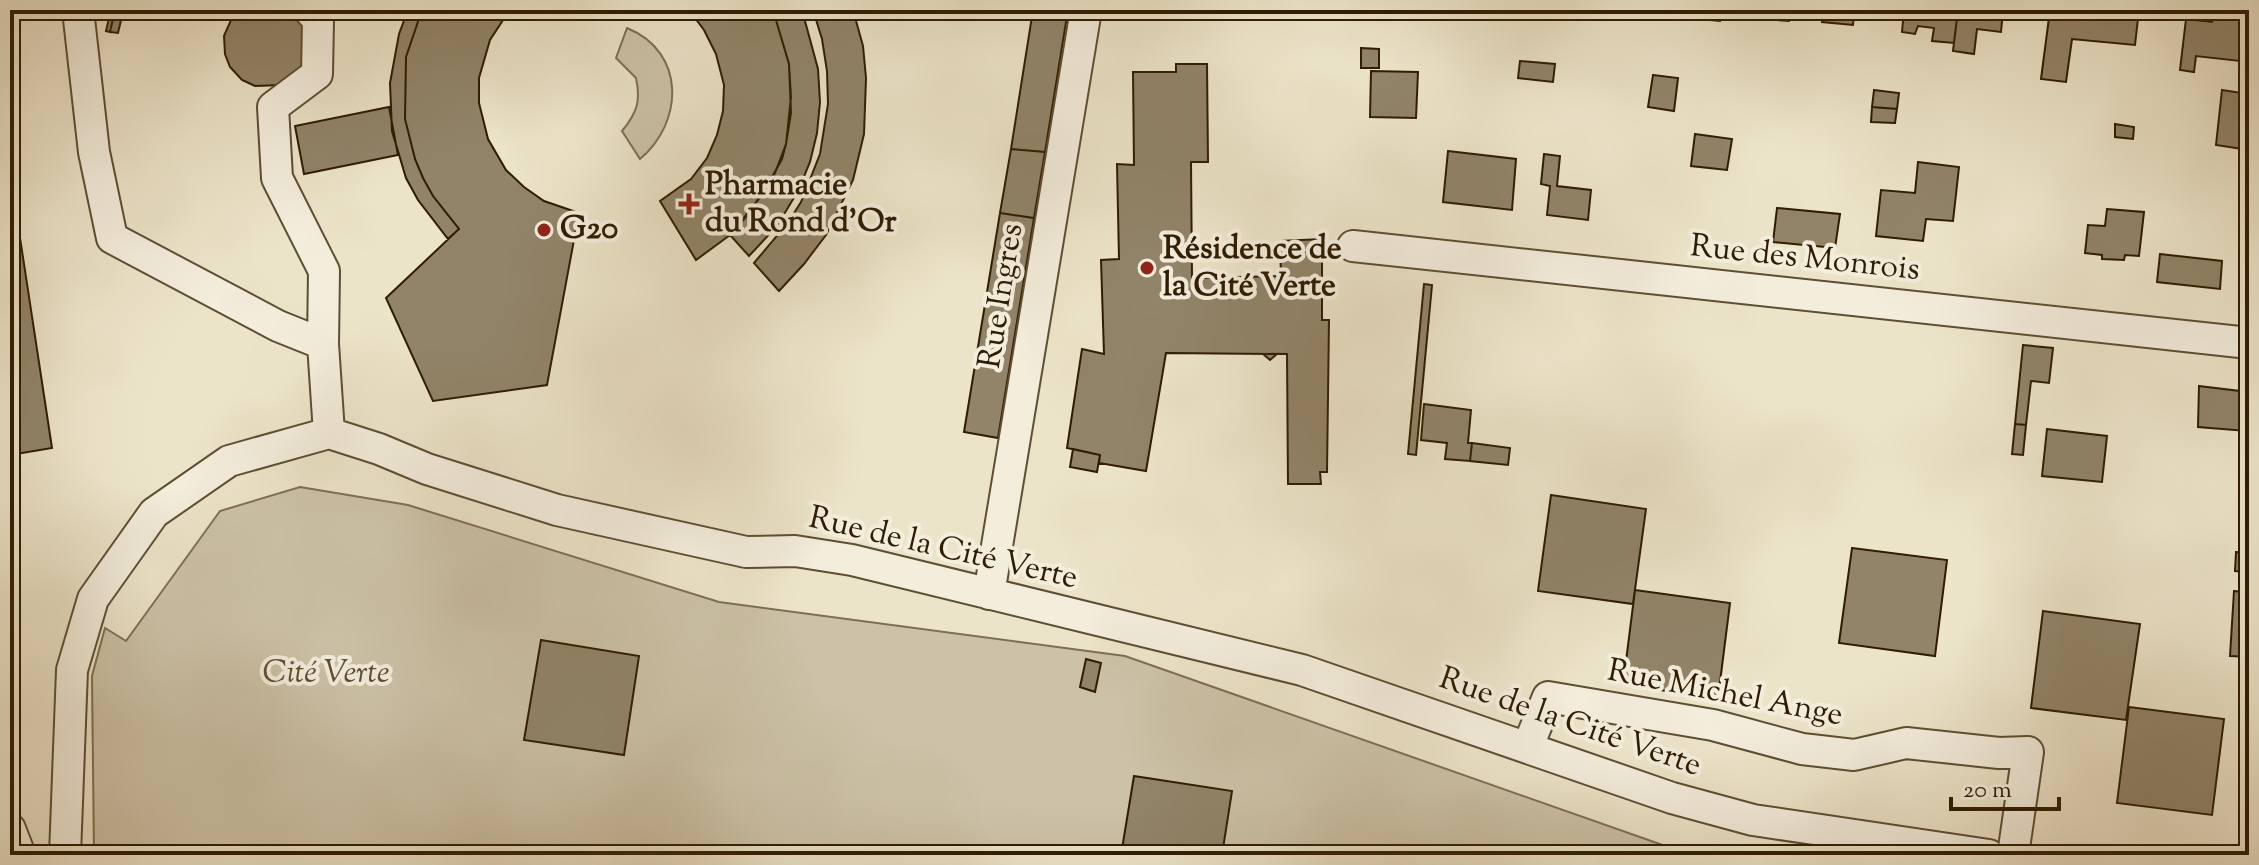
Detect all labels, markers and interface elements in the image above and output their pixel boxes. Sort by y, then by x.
place label: Pharmacie du Rond d'Or [705,163,898,246]
marker: Pharmacie du Rond d'Or [680,195,698,213]
place label: G20 [560,207,618,253]
street label: Rue Ingres [968,220,1036,372]
marker: G20 [535,221,553,239]
street label: Rue des Monrois [1688,224,1922,294]
place label: Résidence de la Cité Verte [1163,227,1342,310]
marker: Résidence de la Cité Verte [1138,259,1156,277]
street label: Rue de la Cité Verte [804,496,1082,602]
street label: Rue Michel Ange [1603,649,1847,739]
park label: Cité Verte [262,651,390,697]
street label: Rue de la Cité Verte [1433,657,1707,789]
scale bar [1951,761,2059,811]
text: 20 m [1963,774,2012,808]

